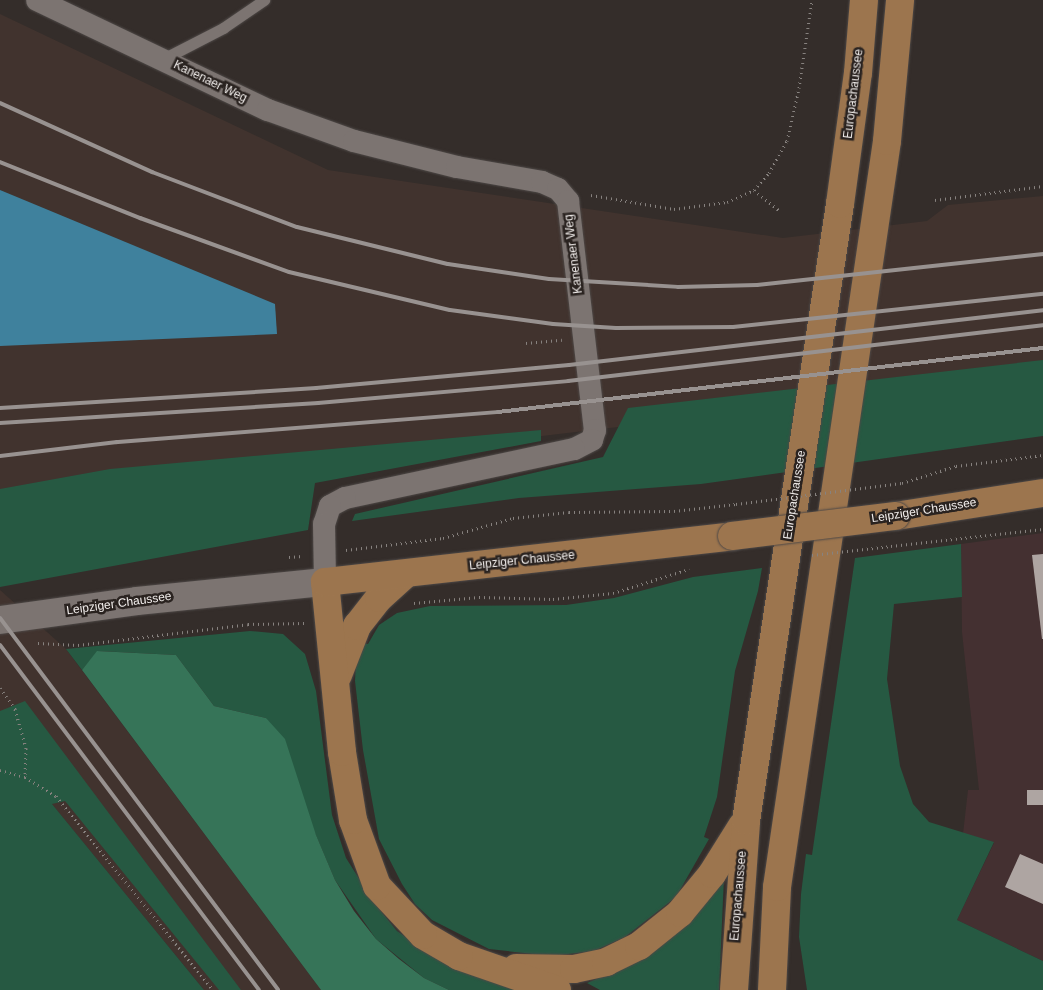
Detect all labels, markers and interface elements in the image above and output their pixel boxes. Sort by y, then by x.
street label: Europachaussee [841,48,867,140]
street label: Kanenaer Weg [171,58,249,106]
street label: Kanenaer Weg [562,214,586,294]
street label: Europachaussee [781,449,809,541]
street label: Leipziger Chaussee [870,496,978,526]
street label: Leipziger Chaussee [469,548,575,574]
street label: Leipziger Chaussee [65,589,173,619]
street label: Europachaussee [728,851,750,941]

